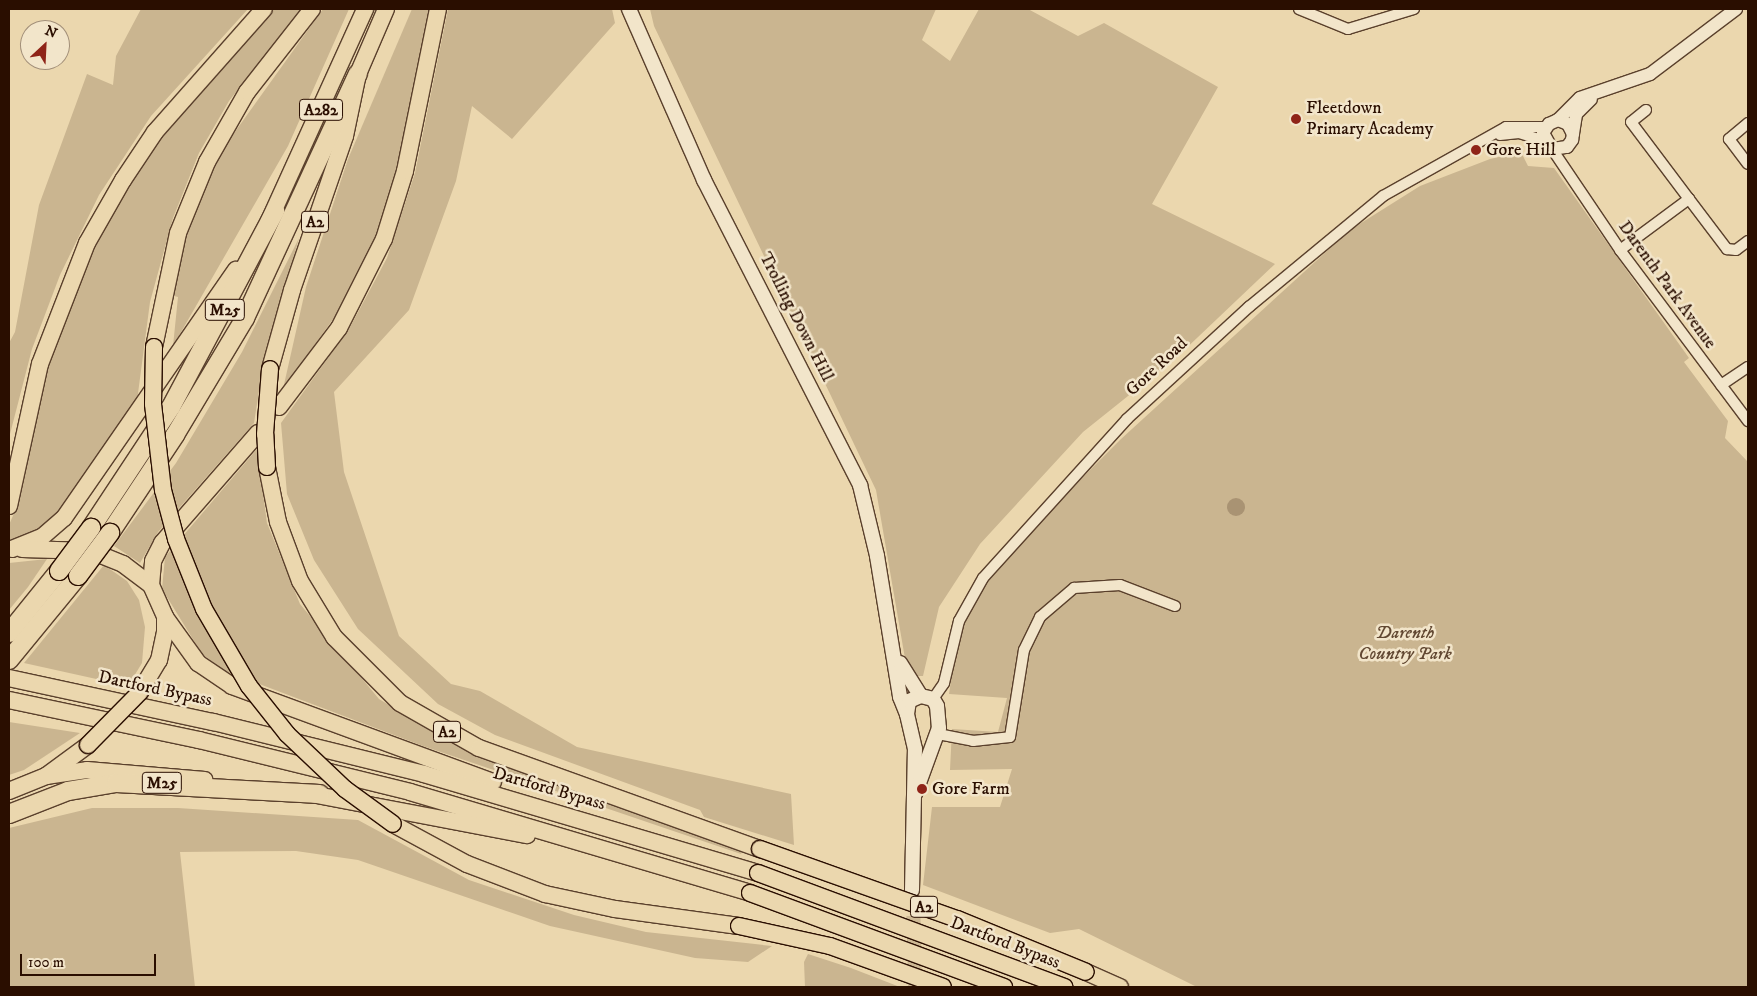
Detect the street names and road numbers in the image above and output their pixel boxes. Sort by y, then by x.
road number: A282 [298,96,344,124]
road number: A2 [300,208,330,236]
street label: Darenth Park Avenue [1613,217,1721,353]
street label: Trolling Down Hill [754,249,838,385]
road number: M25 [204,296,246,324]
street label: Gore Road [1122,333,1192,401]
street label: Dartford Bypass [96,666,214,712]
road number: A2 [432,719,462,746]
street label: Dartford Bypass [490,763,608,815]
road number: M25 [141,770,183,796]
road number: A2 [909,894,939,920]
street label: Dartford Bypass [947,912,1063,974]

